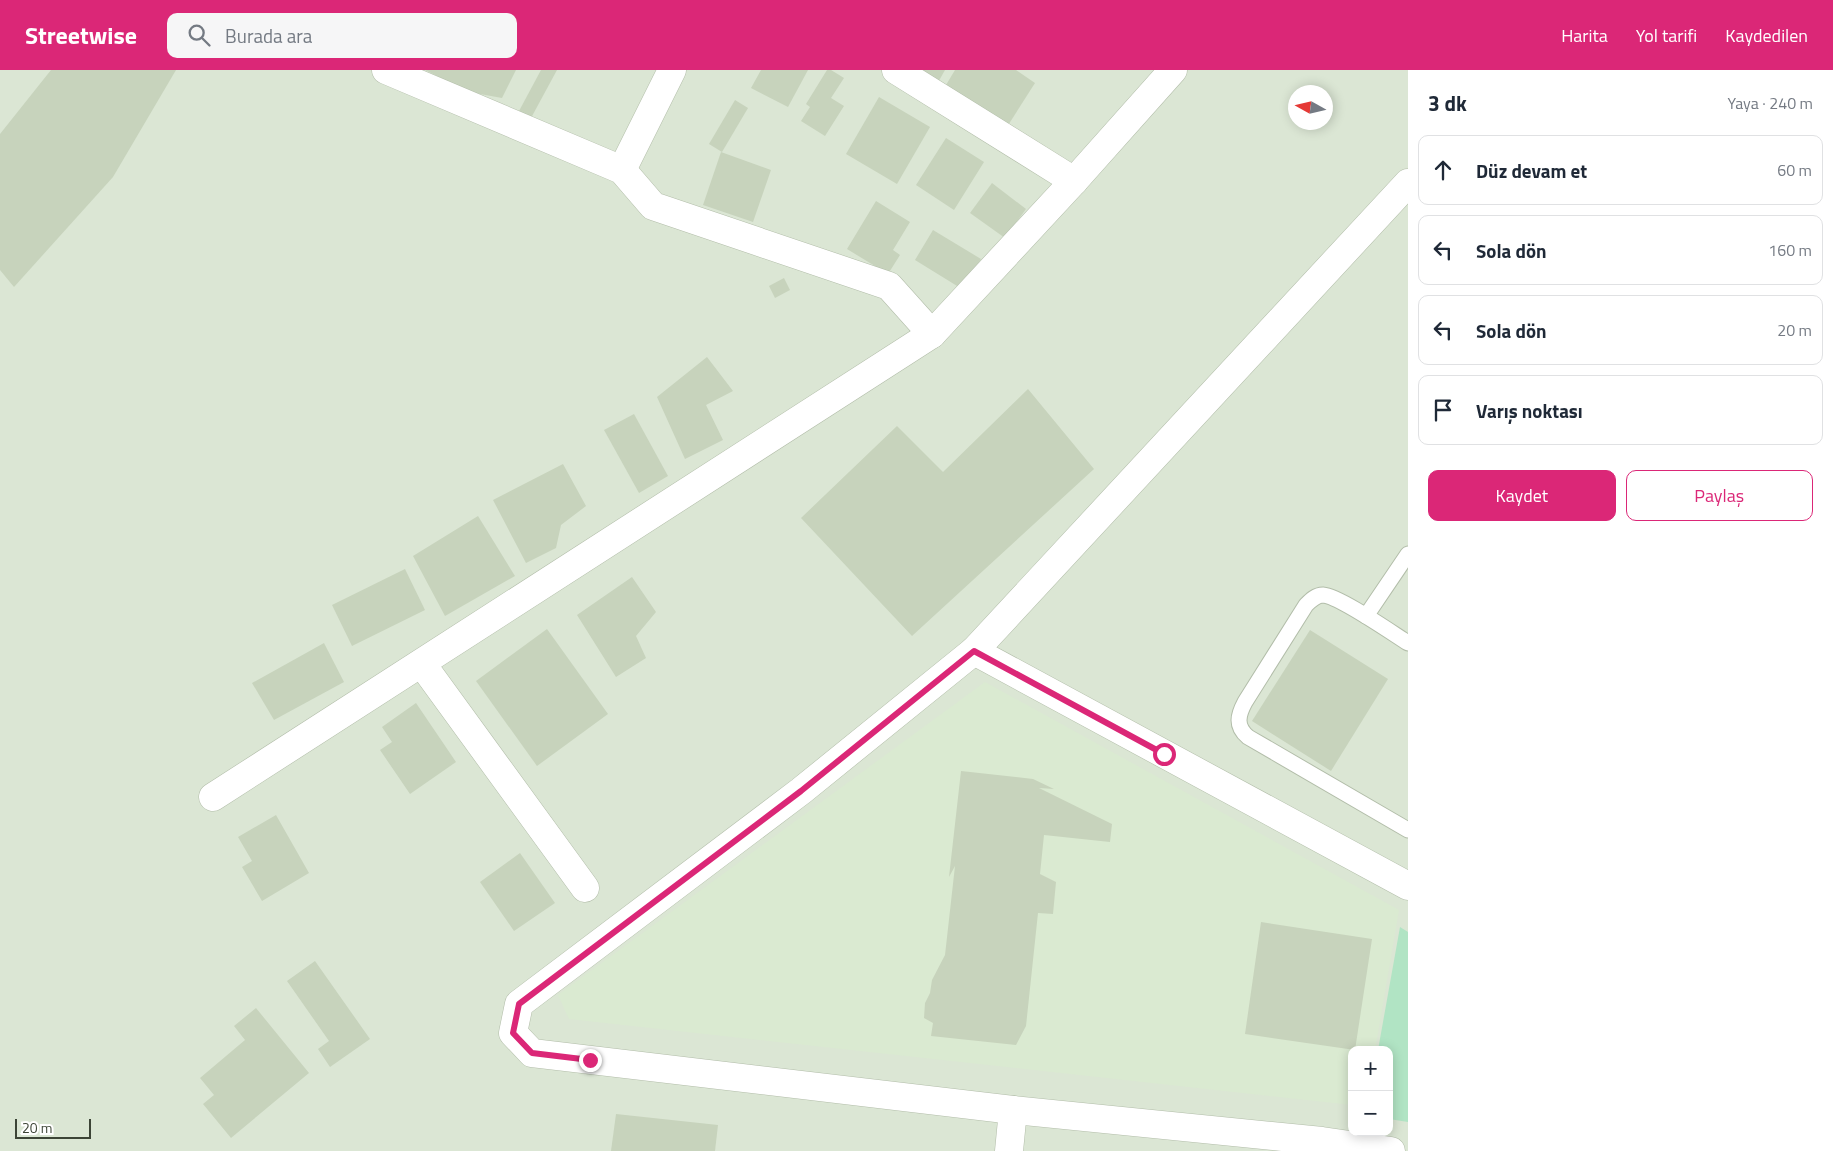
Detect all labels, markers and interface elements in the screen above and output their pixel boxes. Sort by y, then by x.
search box [167,13,517,58]
text: Streetwise [25,17,137,53]
icon: search [185,21,213,49]
text: Burada ara [225,21,312,50]
text: Harita [1561,22,1608,49]
text: Yol tarifi [1636,22,1697,49]
text: Kaydedilen [1725,22,1808,49]
north arrow [1288,85,1333,130]
text: 3 dk [1428,87,1467,119]
text: Yaya · 240 m [1728,91,1813,115]
icon: ahead [1429,156,1457,184]
text: Düz devam et [1476,156,1587,185]
text: 60 m [1777,158,1812,182]
icon: left [1429,236,1457,264]
text: Sola dön [1476,236,1547,265]
text: 160 m [1768,238,1812,262]
icon: left [1429,316,1457,344]
text: Sola dön [1476,316,1547,345]
text: 20 m [1777,318,1812,342]
icon: arrive [1429,396,1457,424]
text: Varış noktası [1476,396,1583,425]
button: Kaydet [1428,470,1616,521]
button: Paylaş [1626,470,1813,521]
route start [1153,743,1176,766]
map controls [1348,1046,1393,1136]
button: + [1348,1046,1393,1091]
route end [579,1049,602,1072]
button: − [1348,1091,1393,1136]
scale bar [15,1116,91,1139]
text: 20 m [22,1117,52,1138]

